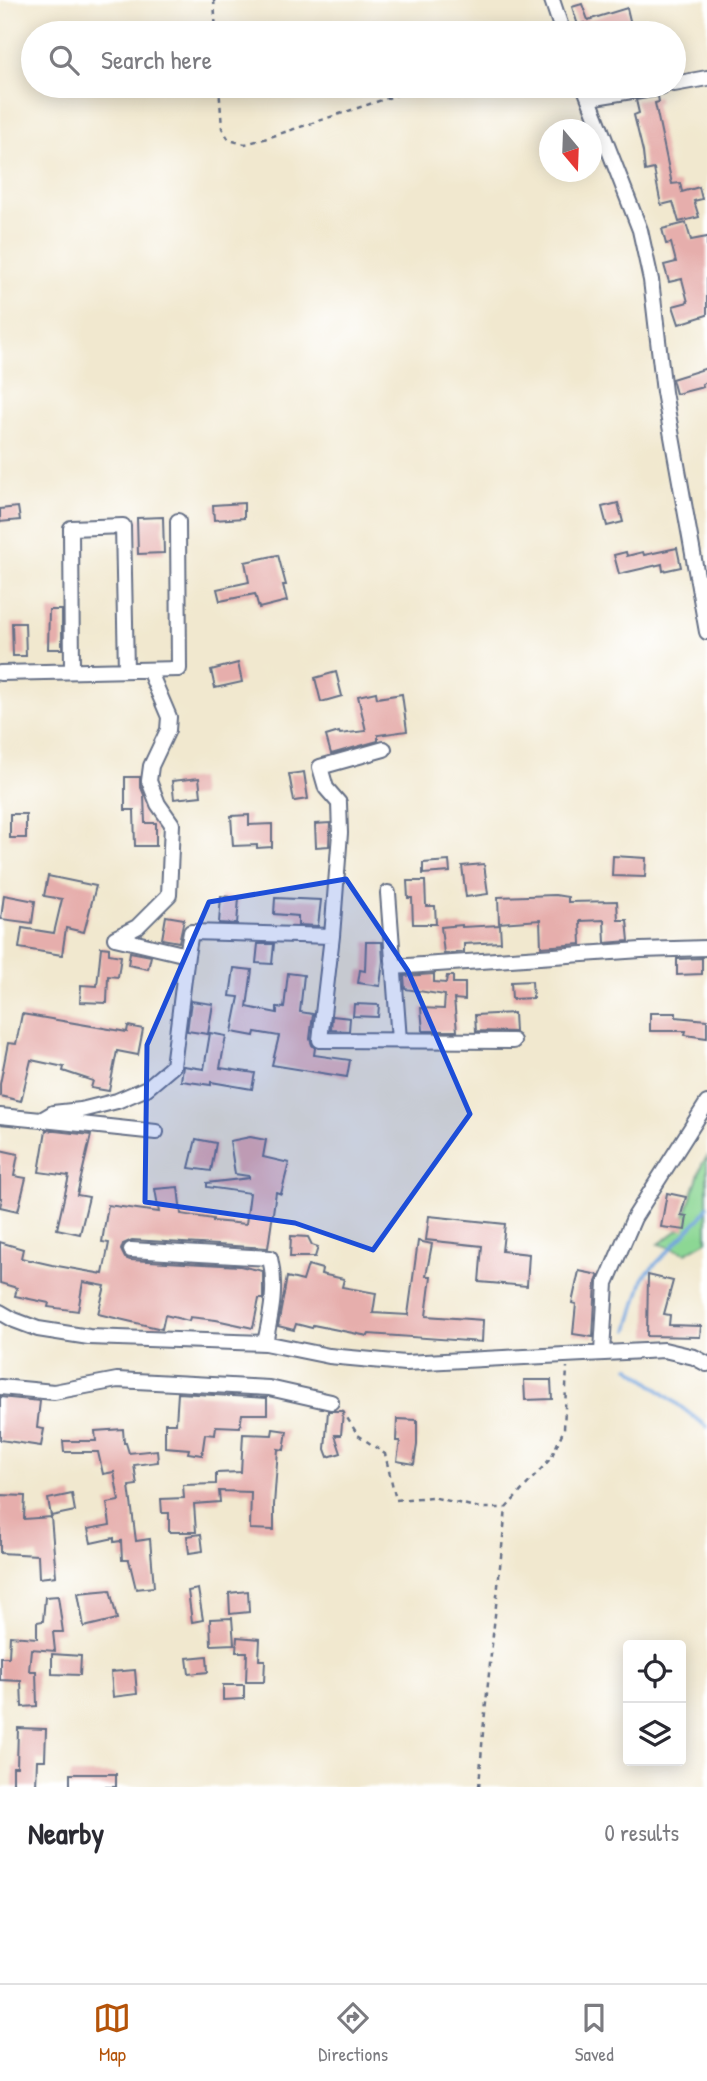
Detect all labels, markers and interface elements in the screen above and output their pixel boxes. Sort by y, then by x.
search box [21,21,686,98]
icon: search [45,41,83,79]
text: Search here [101,42,212,77]
north arrow [539,119,602,182]
map controls [623,1640,686,1766]
button: locate [623,1640,686,1703]
button: layers [623,1703,686,1766]
text: Nearby [28,1813,104,1853]
text: 0 results [604,1817,679,1848]
tab: Map [93,1999,131,2067]
tab: Directions [318,1999,388,2067]
tab: Saved [575,1999,614,2067]

